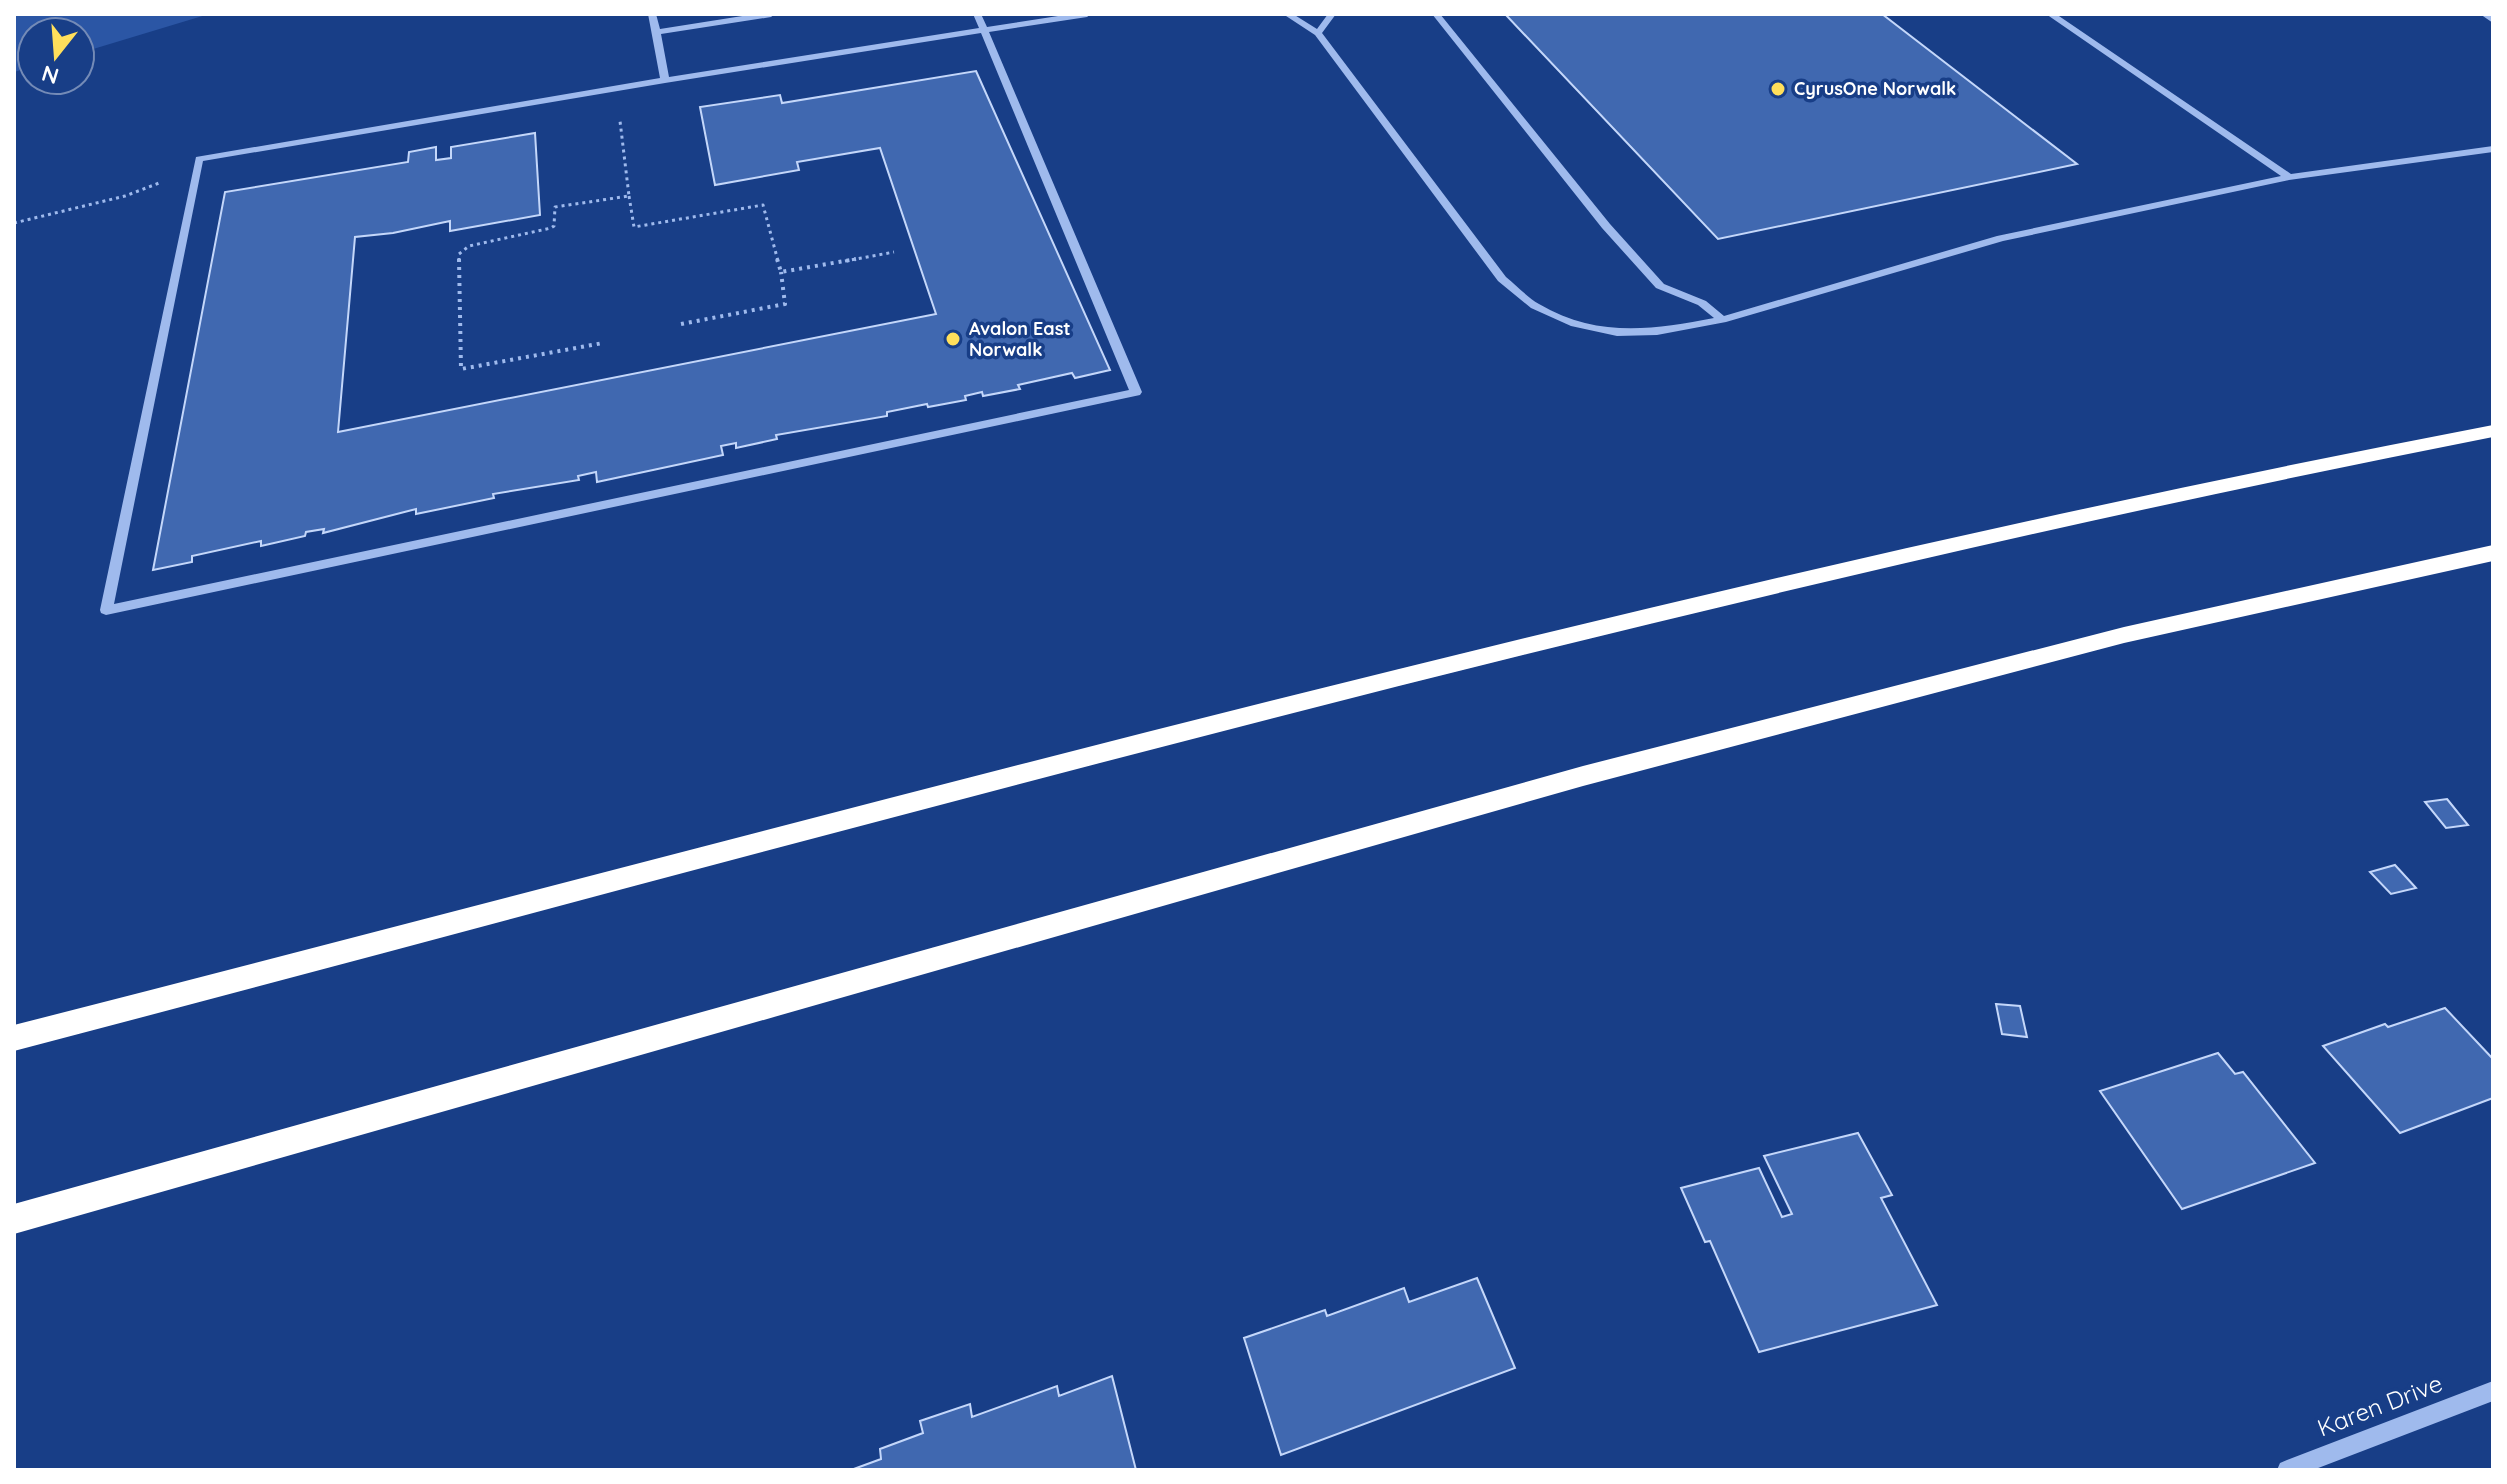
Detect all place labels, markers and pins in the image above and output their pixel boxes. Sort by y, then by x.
place label: CyrusOne Norwalk [1794,77,1956,100]
marker: CyrusOne Norwalk [1769,80,1787,98]
place label: Avalon East Norwalk [969,317,1071,361]
marker: Avalon East Norwalk [944,330,962,348]

